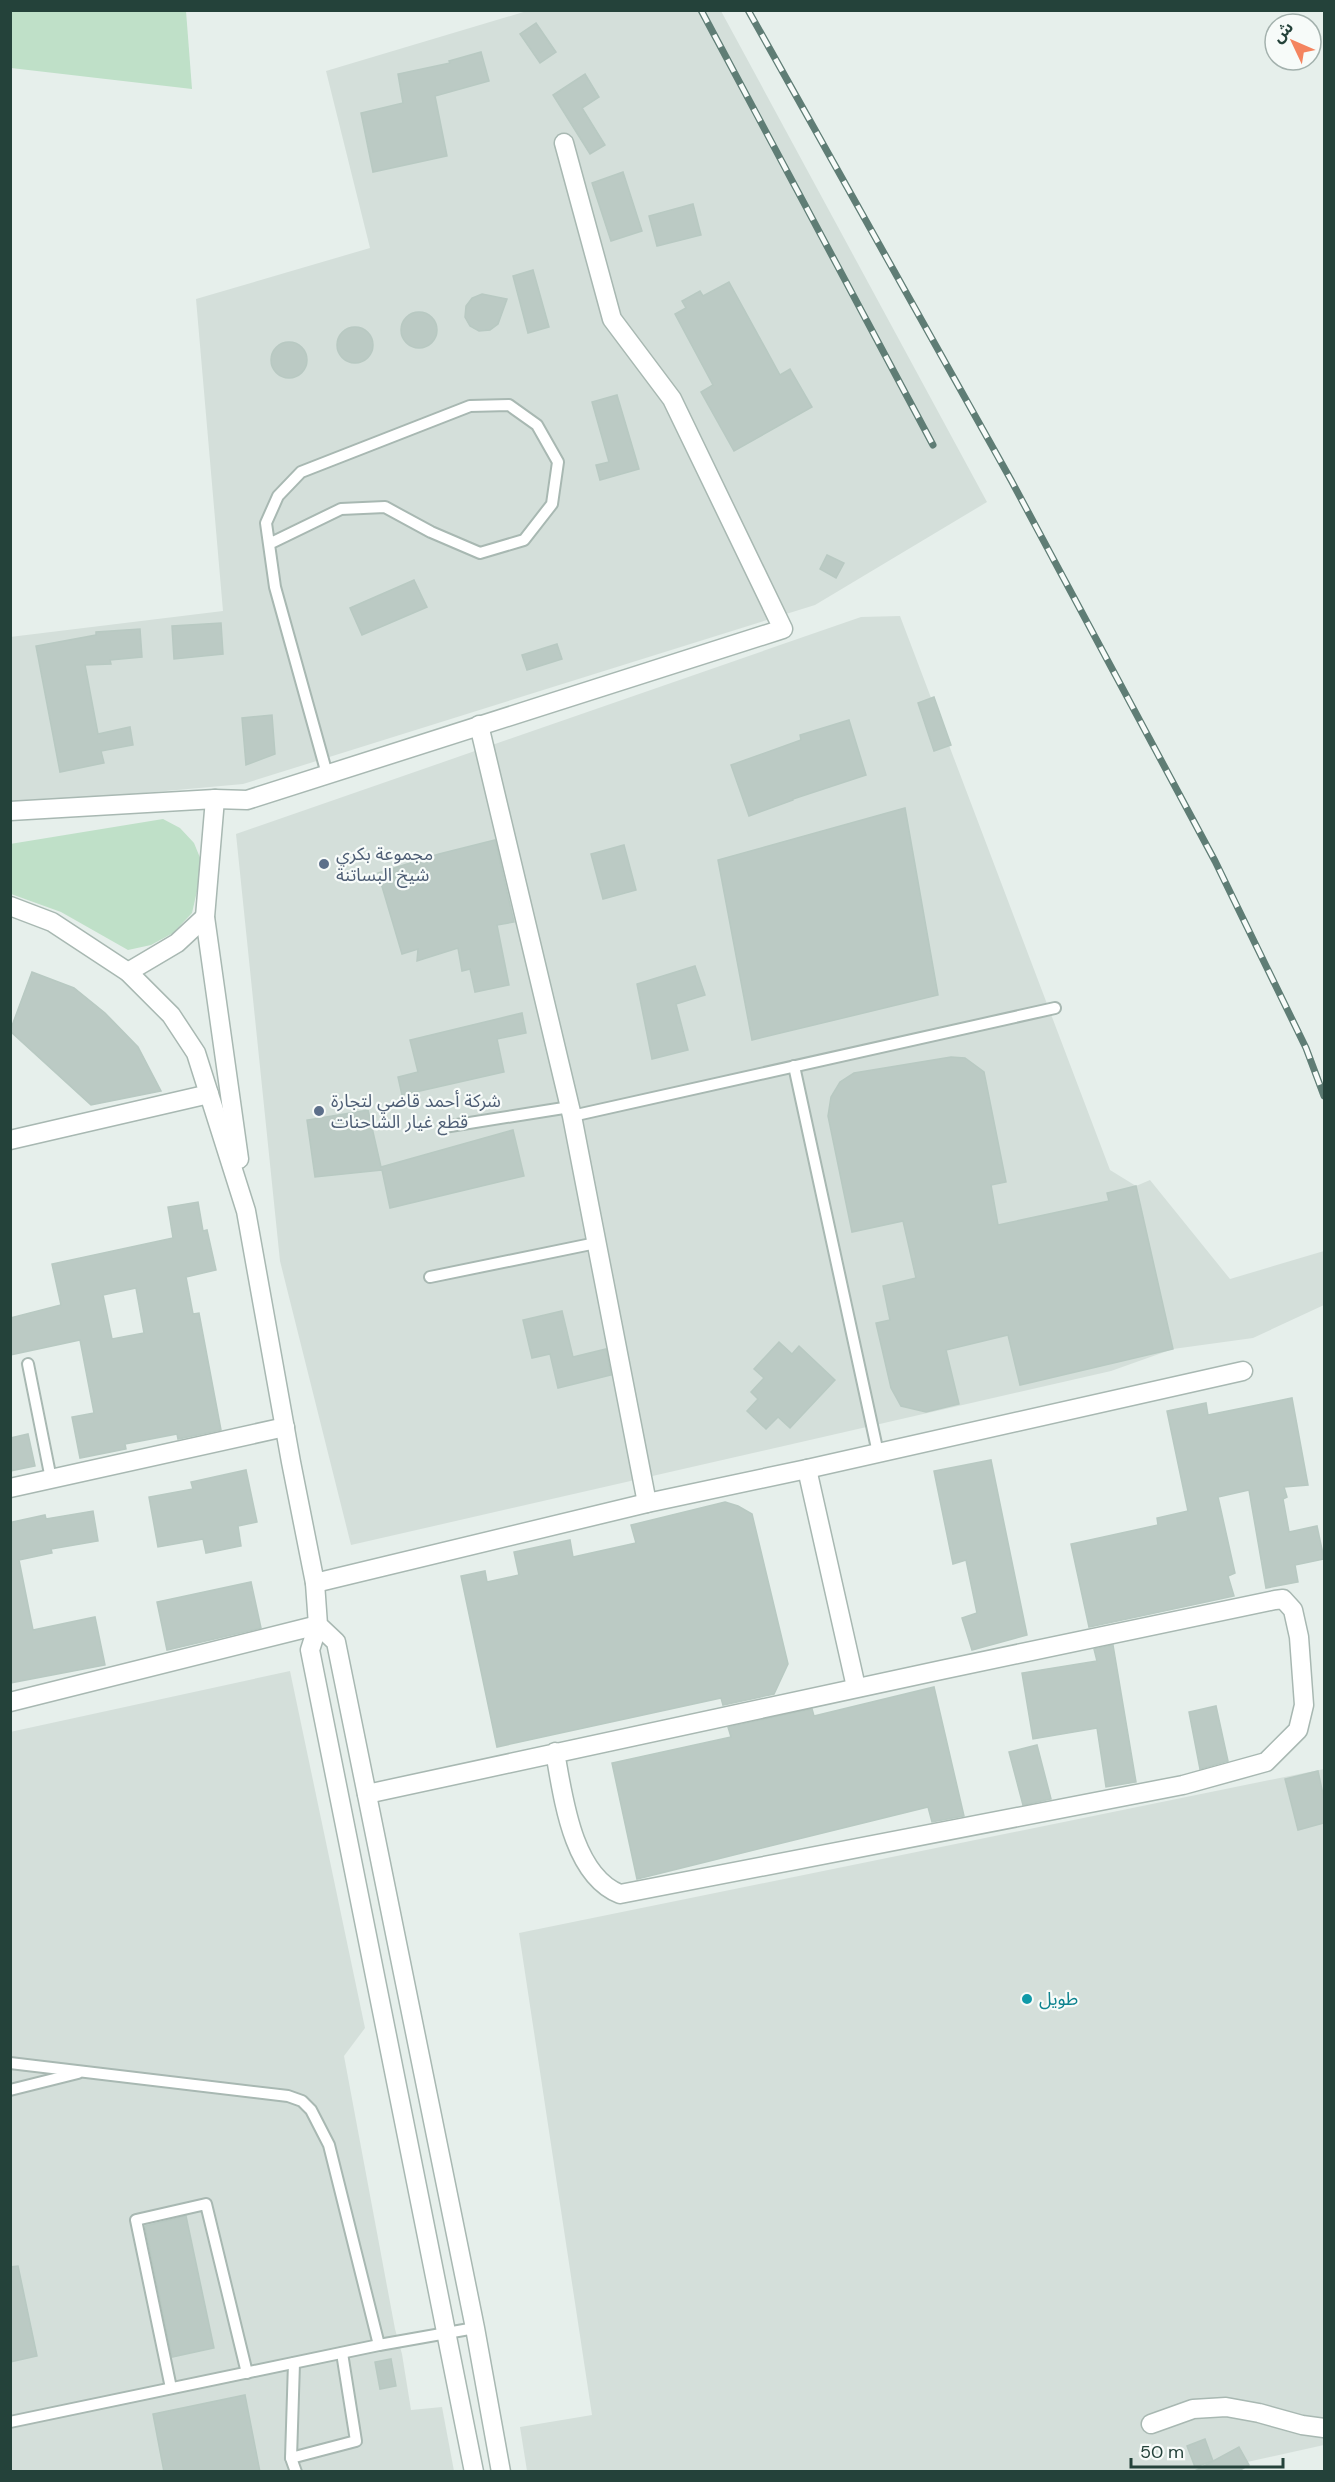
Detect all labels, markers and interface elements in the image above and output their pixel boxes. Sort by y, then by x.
north arrow [1263,12,1323,72]
text: ش [1267,17,1298,47]
place label: مجموعة بكري شيخ البساتنة [336,842,433,888]
marker: مجموعة بكري شيخ البساتنة [317,857,331,871]
place label: شركة أحمد قاضي لتجارة قطع غيار الشاحنات [331,1089,501,1136]
marker: شركة أحمد قاضي لتجارة قطع غيار الشاحنات [312,1104,326,1118]
place label: طويل [1039,1987,1078,2011]
marker: طويل [1020,1992,1034,2006]
scale bar [1131,2431,1282,2469]
text: 50 m [1140,2440,1184,2464]

